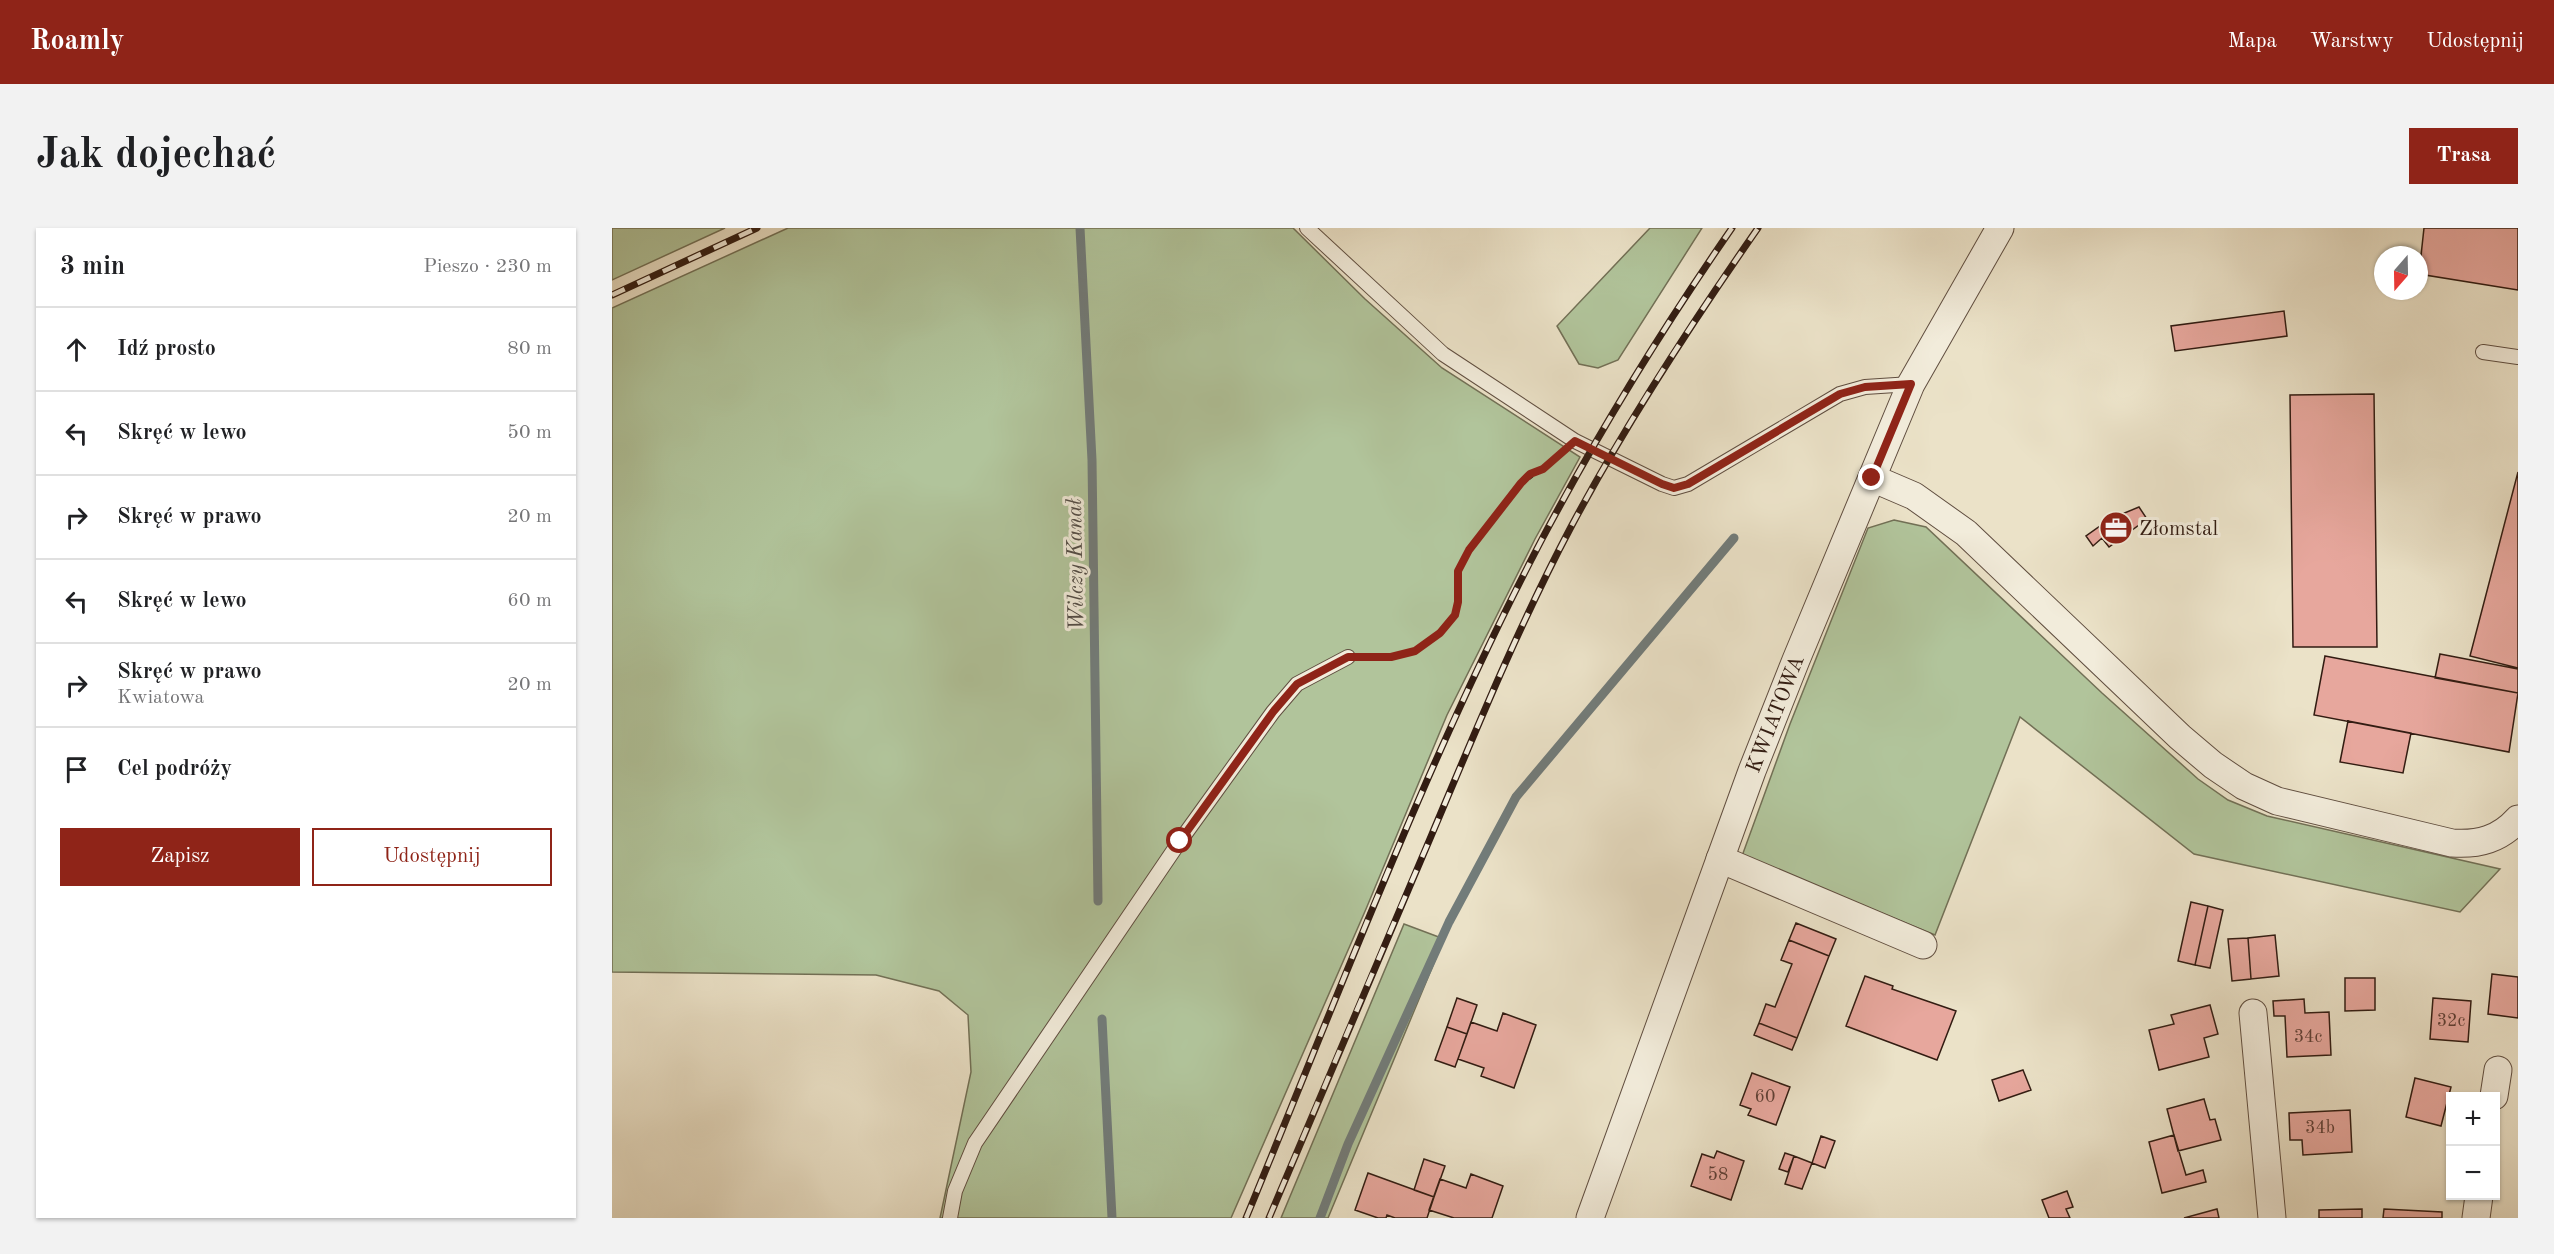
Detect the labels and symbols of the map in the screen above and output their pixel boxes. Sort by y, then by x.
north arrow [2374,246,2428,300]
route end [1858,464,1884,490]
water label: Wilczy Kanał [1064,498,1088,631]
office icon: Złomstal [2098,510,2134,546]
place label: Złomstal [2139,519,2218,540]
street label: KWIATOWA [1743,653,1809,776]
route start [1166,827,1192,853]
house number: 32c [2437,1012,2466,1030]
house number: 34c [2294,1028,2323,1046]
house number: 60 [1755,1088,1775,1106]
house number: 34b [2305,1119,2335,1137]
house number: 58 [1708,1166,1728,1184]

